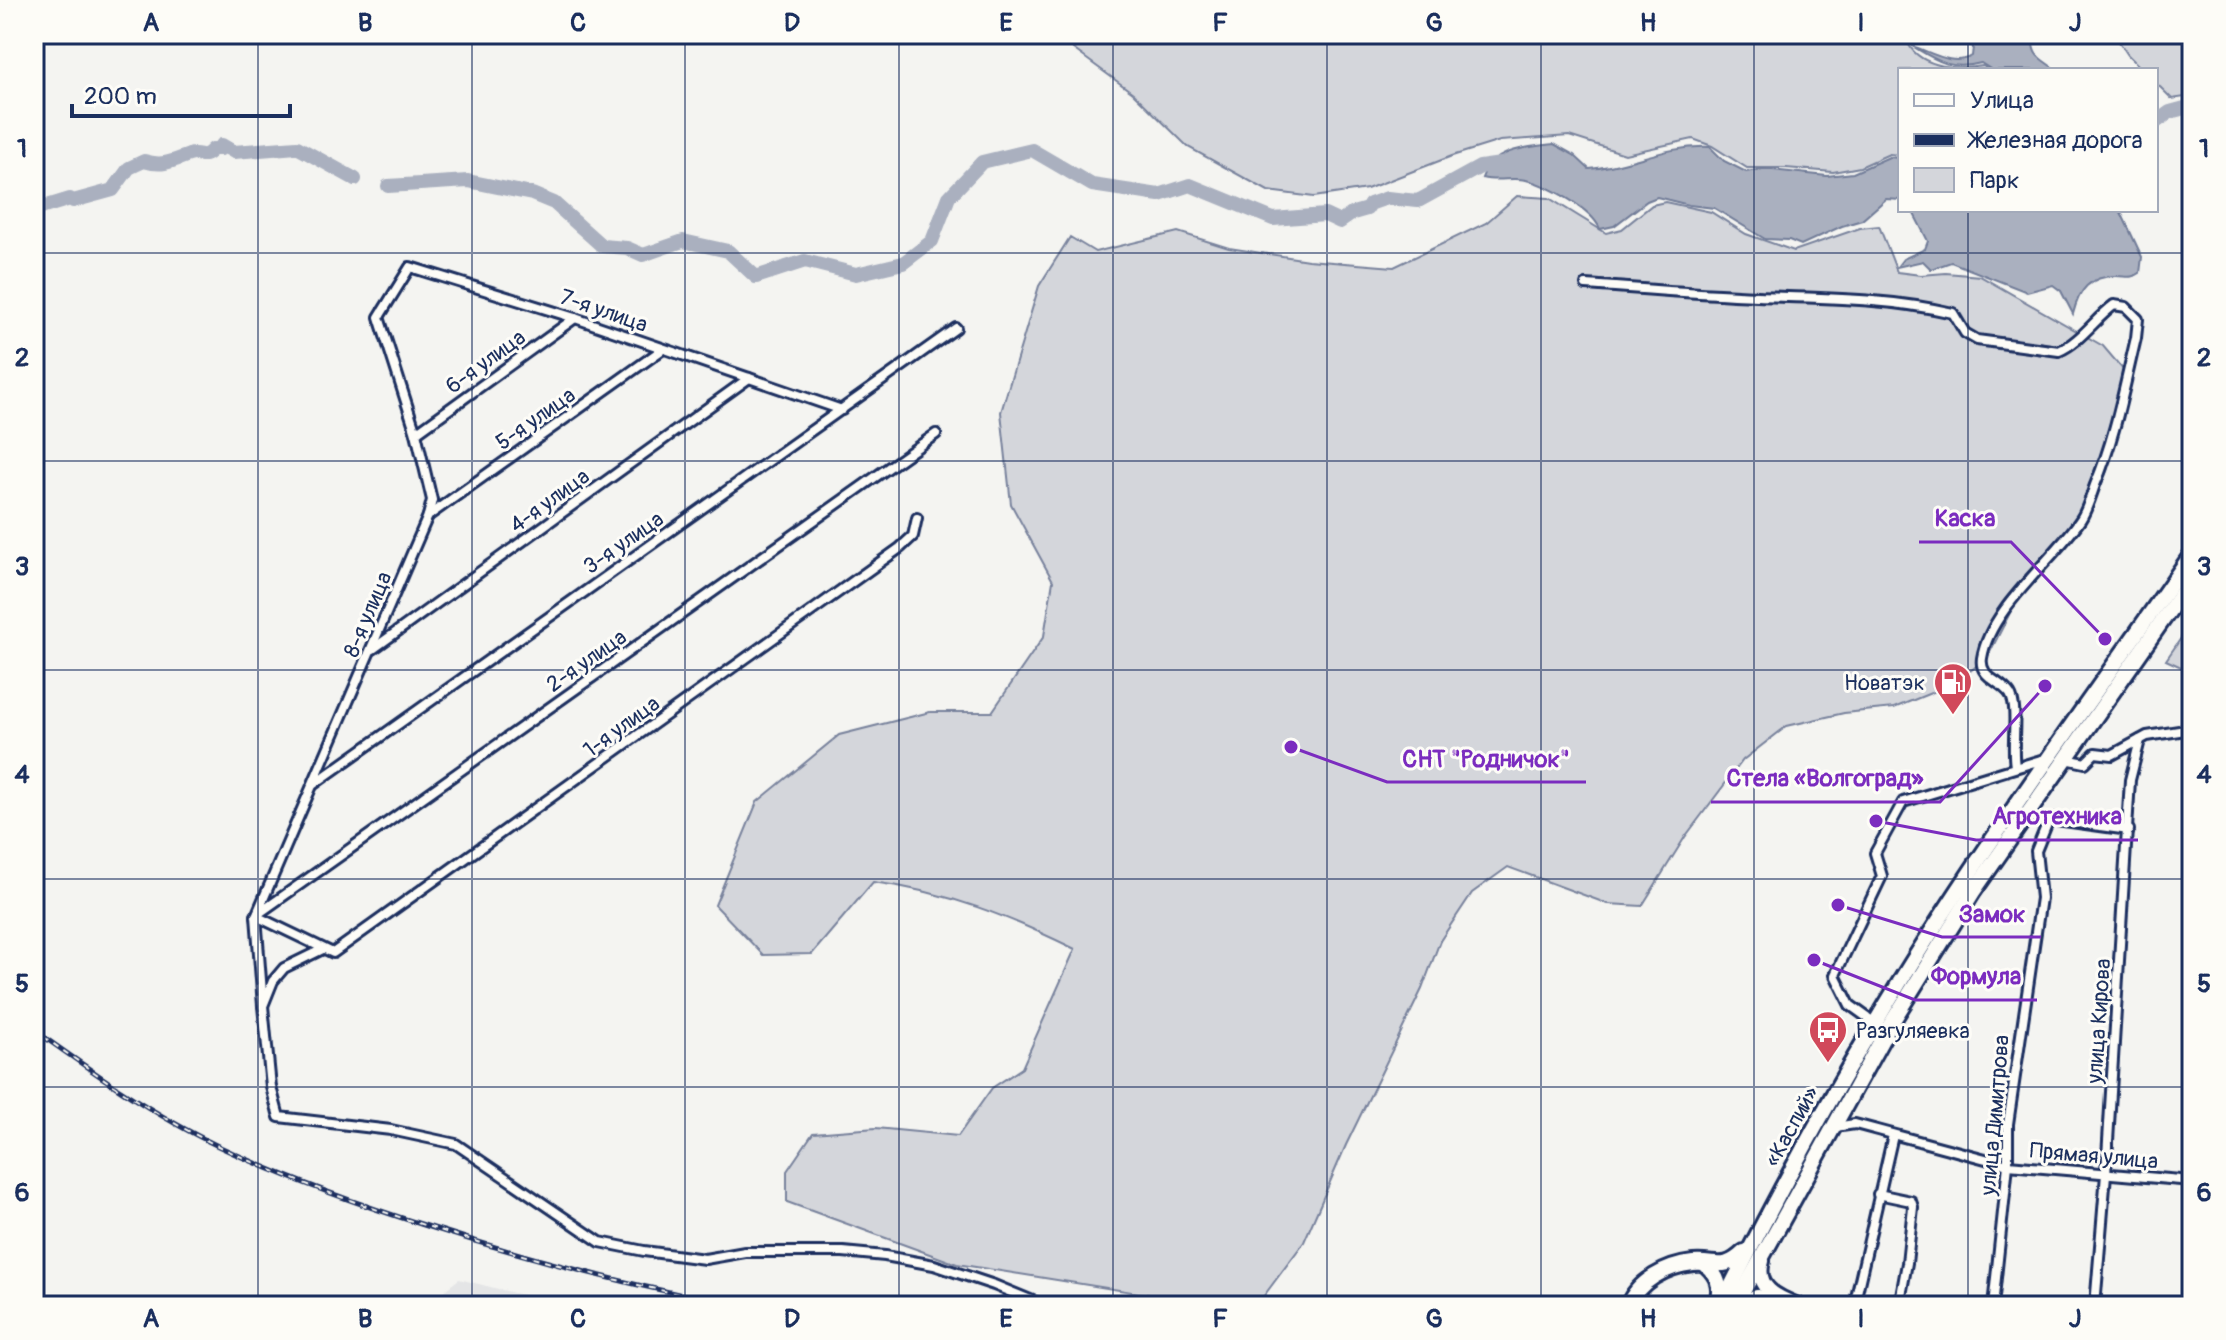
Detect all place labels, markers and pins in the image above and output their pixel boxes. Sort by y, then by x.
callout: Каска [1919,494,2011,542]
fuel station icon: Новатэк [1932,661,1974,716]
place label: Новатэк [1844,669,1925,697]
callout: СНТ "Родничок" [1387,734,1586,782]
callout: Стела «Волгоград» [1711,754,1940,802]
callout: Агротехника [1976,792,2138,840]
callout: Замок [1942,889,2041,937]
callout: Формула [1915,952,2037,1000]
bus stop icon: Разгуляевка [1807,1009,1849,1064]
place label: Разгуляевка [1856,1017,1970,1045]

